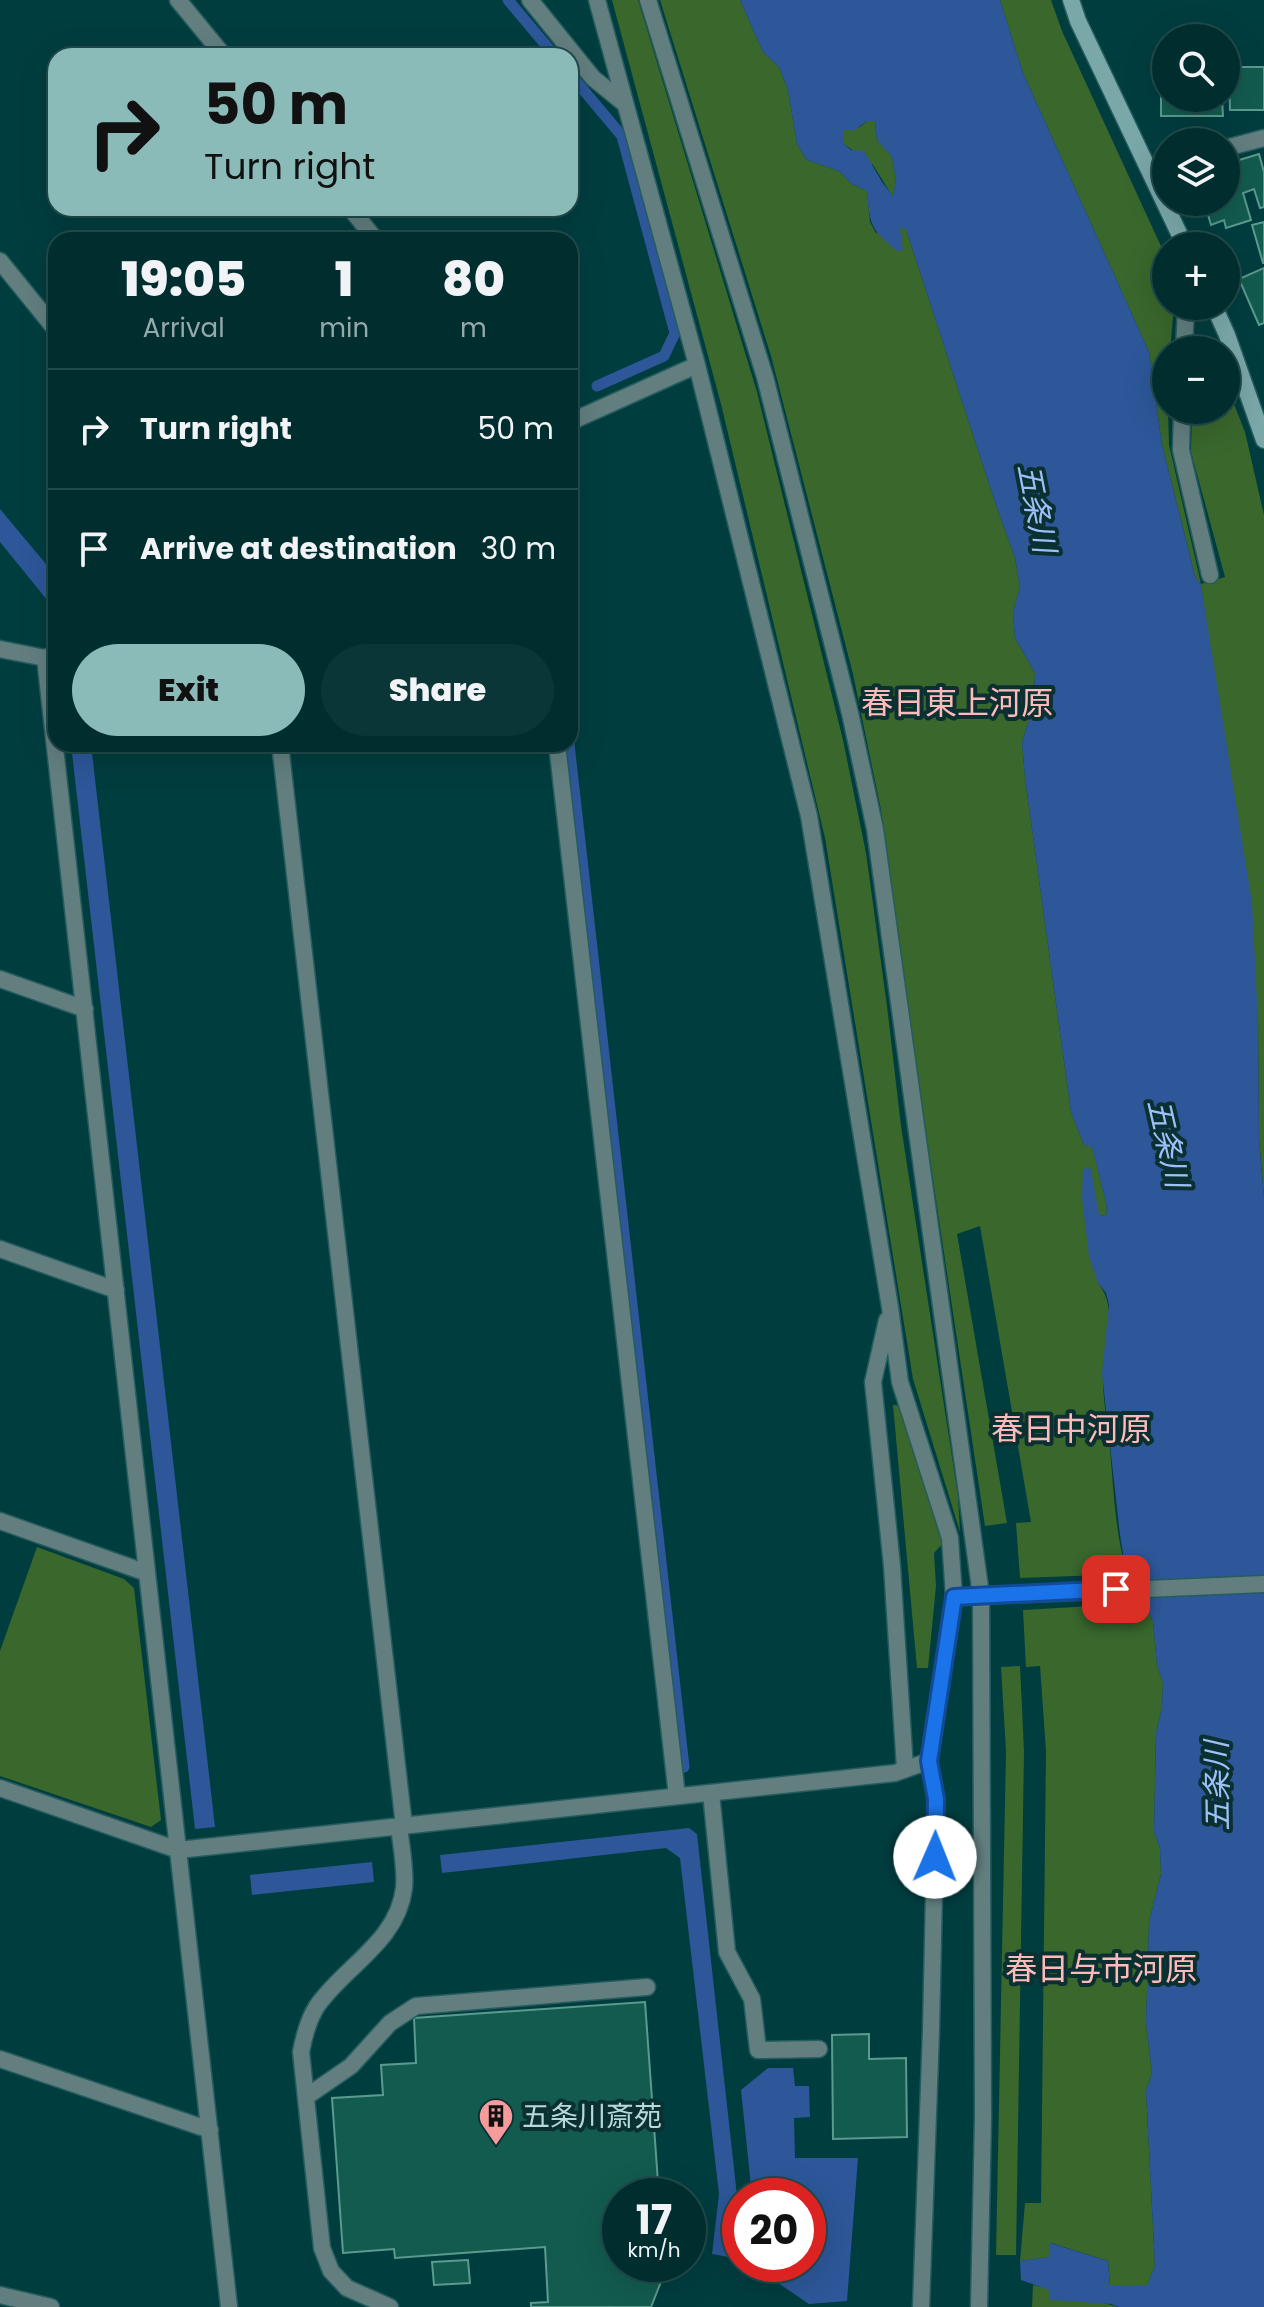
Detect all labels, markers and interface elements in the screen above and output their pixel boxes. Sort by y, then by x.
map controls [1152,24,1240,424]
button: search [1152,24,1240,112]
text: 50 m [204,65,348,144]
icon: right [72,80,176,184]
button: layers [1152,128,1240,216]
text: Turn right [204,141,375,192]
button: + [1152,232,1240,320]
text: 19:05 [121,246,246,313]
text: 1 [335,246,353,313]
text: 80 [442,246,505,313]
text: Arrival [143,310,225,346]
text: min [319,310,369,346]
text: m [460,310,487,346]
button: − [1152,336,1240,424]
icon: right [72,407,116,451]
text: Turn right [140,407,292,450]
text: 50 m [477,407,554,450]
water label: 五条川 [1007,460,1067,559]
icon: arrive [72,527,116,571]
text: Arrive at destination [140,527,457,570]
text: 30 m [481,527,556,570]
button: Exit [72,644,305,736]
button: Share [321,644,554,736]
district label: 春日東上河原 [861,680,1053,725]
water label: 五条川 [1137,1094,1200,1195]
district label: 春日中河原 [991,1406,1151,1451]
pin [1082,1555,1150,1623]
icon: arrive [1094,1567,1138,1611]
water label: 五条川 [1195,1738,1239,1831]
position arrow [893,1815,977,1899]
district label: 春日与市河原 [1005,1946,1197,1991]
building icon: 五条川斎苑 [477,2097,515,2147]
place label: 五条川斎苑 [522,2097,662,2136]
speed limit sign: 20 [722,2178,826,2282]
text: 17 [636,2192,672,2248]
text: km/h [627,2236,681,2264]

